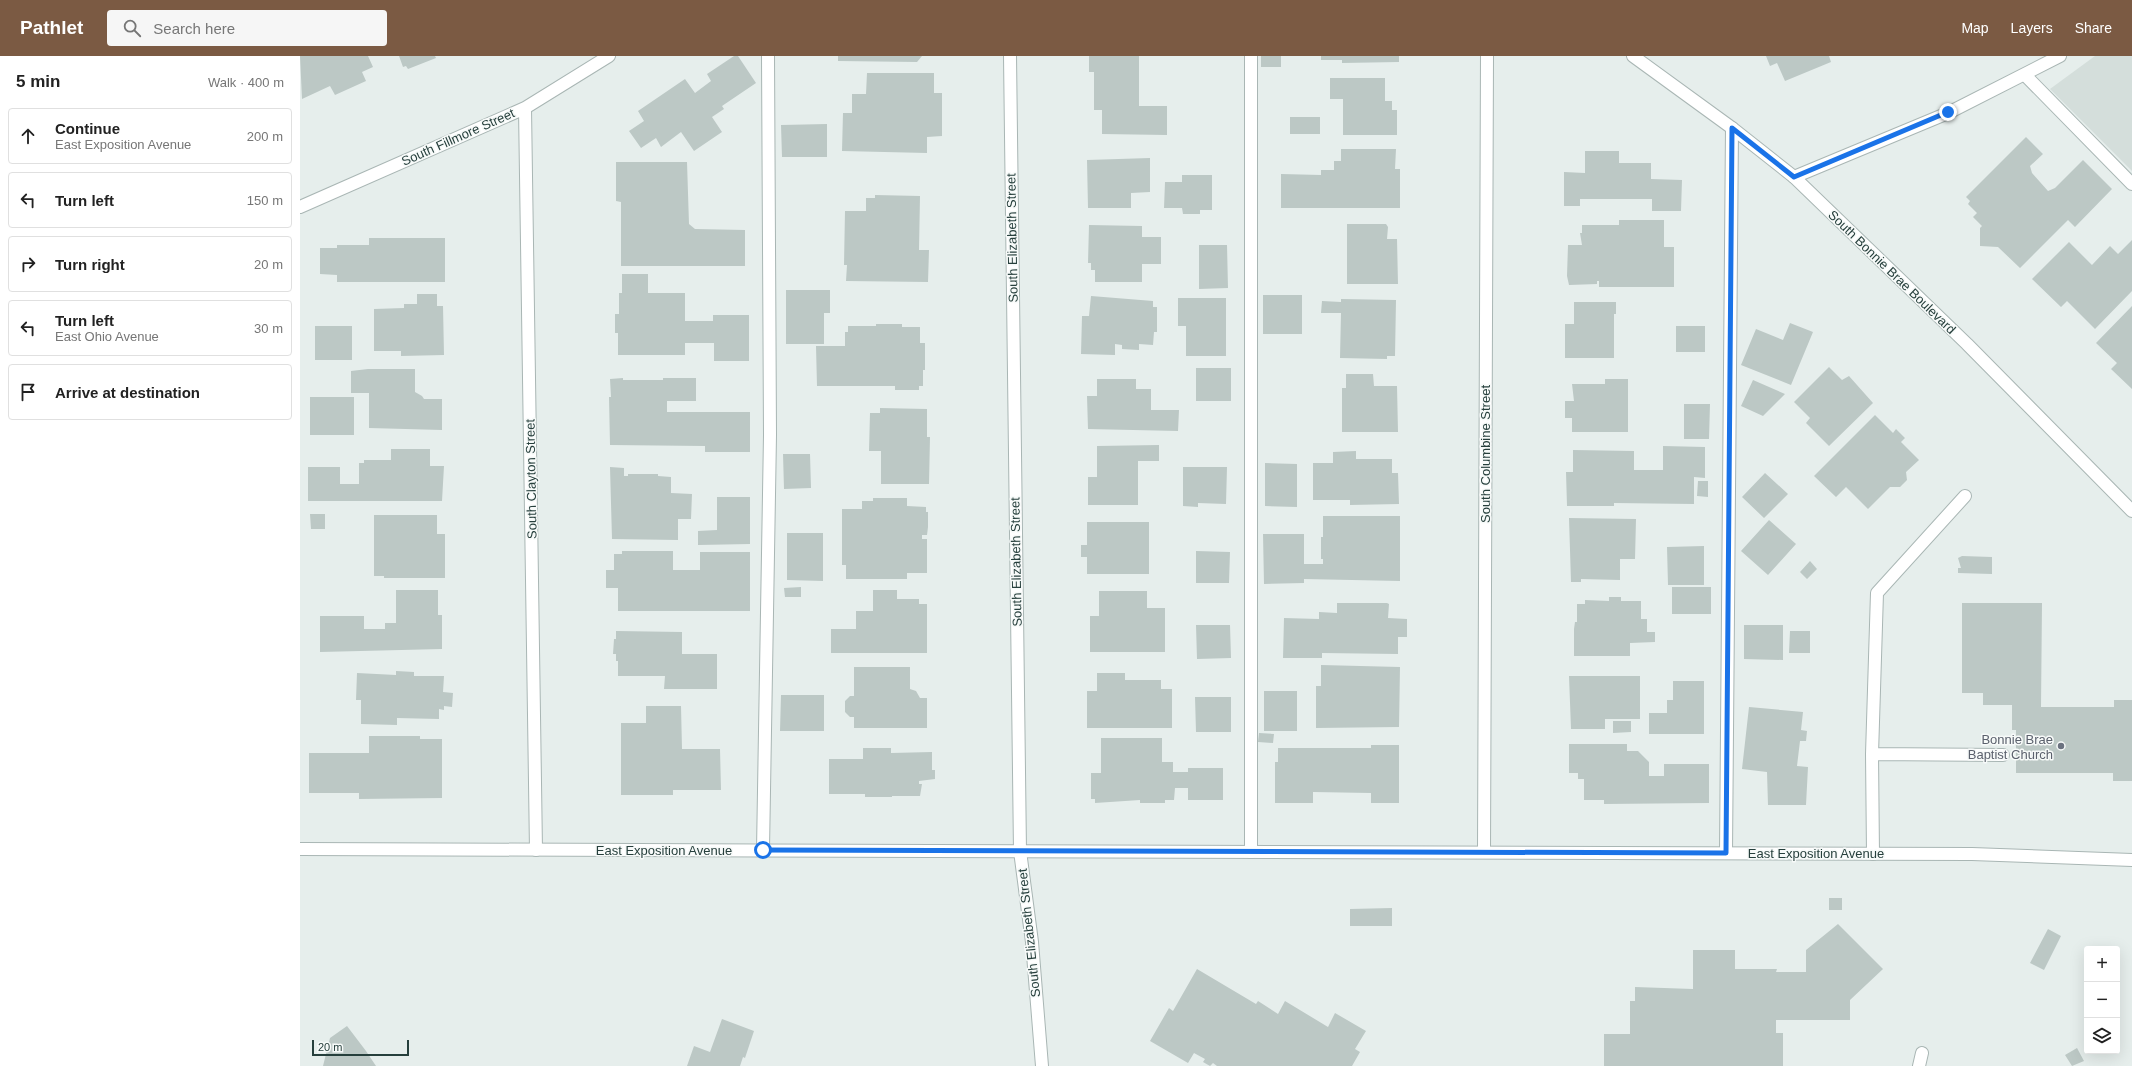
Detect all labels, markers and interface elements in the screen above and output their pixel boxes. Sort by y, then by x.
search box [107,10,387,46]
text: Pathlet [20,17,83,38]
icon: search [121,17,143,39]
text: Search here [153,20,235,37]
text: Map [1961,20,1989,36]
text: Layers [2011,20,2053,36]
text: Share [2075,20,2112,36]
text: 5 min [16,72,60,91]
text: Walk · 400 m [208,75,284,90]
route end [1939,103,1957,121]
street label: South Fillmore Street [399,105,517,169]
text: Continue [55,120,120,137]
icon: ahead [17,125,39,147]
text: 200 m [247,129,283,144]
text: East Exposition Avenue [55,137,191,152]
street label: South Elizabeth Street [1003,173,1021,303]
icon: left [17,189,39,211]
text: Turn left [55,192,114,209]
text: 150 m [247,193,283,208]
street label: South Bonnie Brae Boulevard [1825,207,1959,337]
icon: right [17,253,39,275]
text: Turn right [55,256,125,273]
text: 20 m [254,257,283,272]
text: Turn left [55,312,114,329]
icon: left [17,317,39,339]
text: 30 m [254,321,283,336]
text: East Ohio Avenue [55,329,159,344]
icon: arrive [17,381,39,403]
text: Arrive at destination [55,384,200,401]
street label: South Columbine Street [1478,385,1493,523]
street label: South Clayton Street [522,419,540,539]
street label: South Elizabeth Street [1007,497,1025,627]
place label: Bonnie Brae Baptist Church [1968,732,2053,762]
marker: Bonnie Brae Baptist Church [2056,741,2066,751]
route start [754,841,772,859]
street label: East Exposition Avenue [596,843,732,858]
street label: East Exposition Avenue [1748,846,1884,861]
street label: South Elizabeth Street [1015,868,1043,998]
map controls [2084,946,2120,1054]
button: + [2084,946,2120,982]
button: − [2084,982,2120,1018]
button: layers [2084,1018,2120,1054]
scale bar [312,1038,409,1057]
text: 20 m [318,1041,342,1053]

